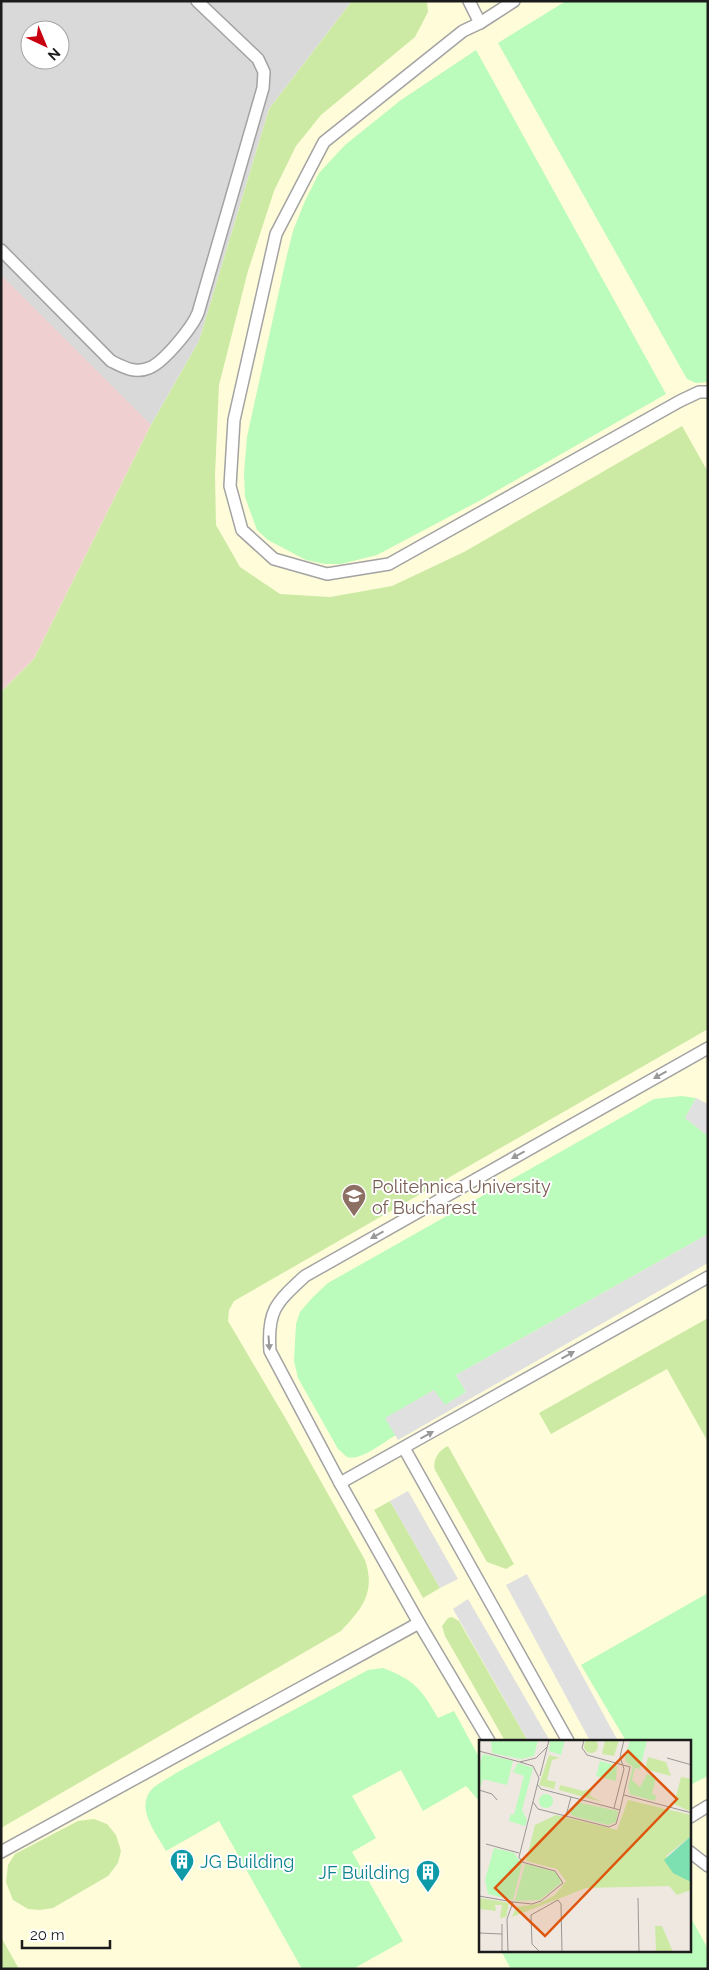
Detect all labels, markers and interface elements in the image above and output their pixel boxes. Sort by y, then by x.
north arrow [20,20,70,70]
text: N [45,45,63,64]
one-way arrow [652,1071,667,1079]
one-way arrow [511,1151,526,1159]
place label: Politehnica University of Bucharest [372,1176,551,1218]
school or university icon: Politehnica University of Bucharest [341,1183,367,1217]
one-way arrow [370,1231,384,1239]
one-way arrow [266,1335,274,1351]
one-way arrow [562,1351,575,1360]
one-way arrow [419,1431,434,1439]
inset map [479,1740,692,1952]
building icon: JG Building [169,1848,195,1882]
place label: JG Building [200,1851,294,1872]
building icon: JF Building [415,1859,441,1893]
place label: JF Building [318,1862,410,1883]
scale bar [22,1918,110,1950]
text: 20 m [30,1926,65,1944]

